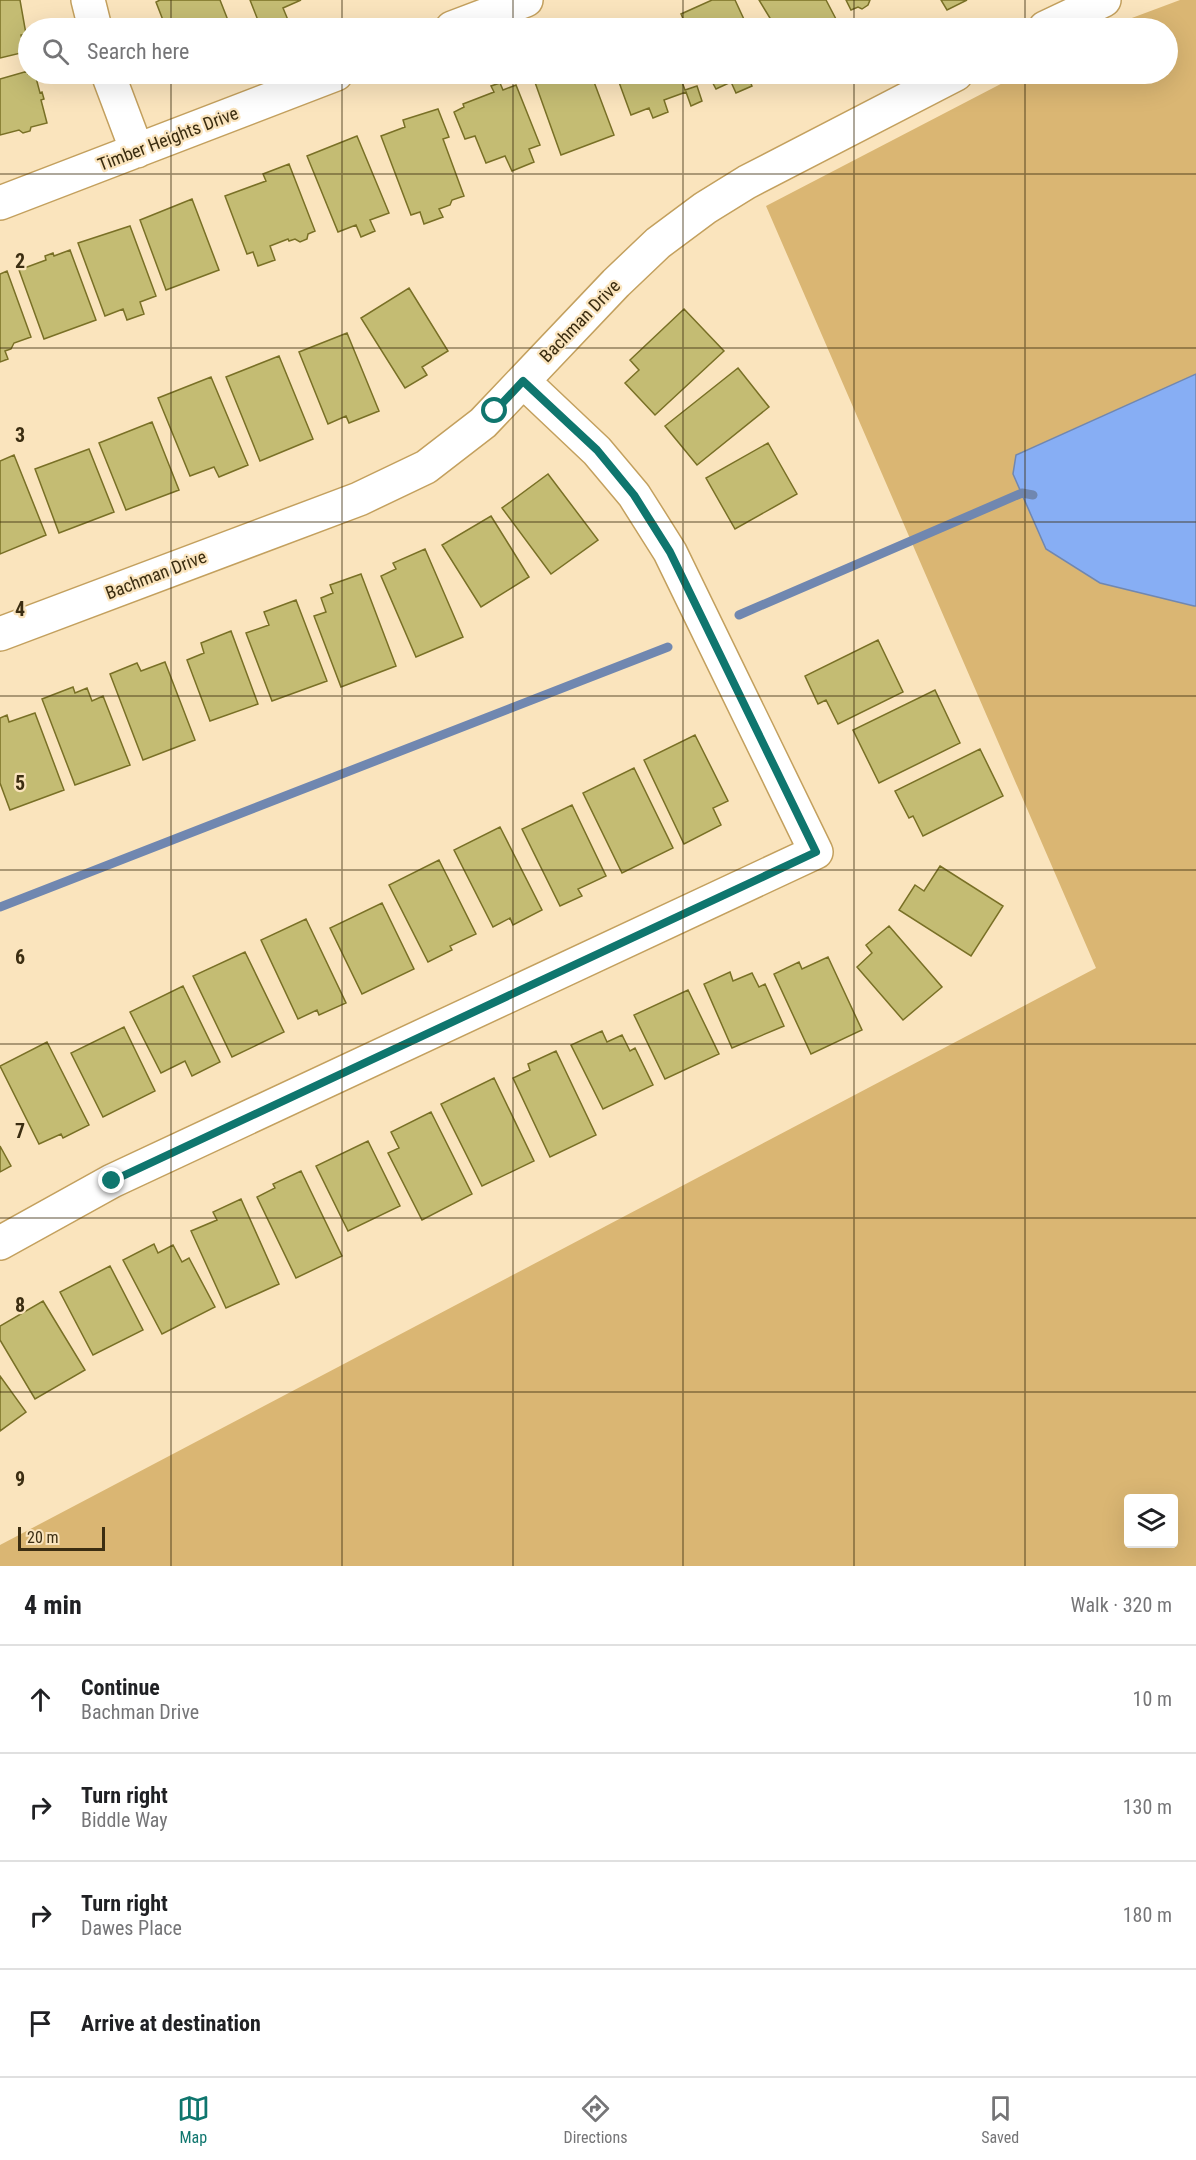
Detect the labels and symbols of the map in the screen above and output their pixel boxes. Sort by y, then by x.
street label: Timber Heights Drive [95,102,241,175]
text: 2 [15,249,25,273]
street label: Bachman Drive [535,275,624,366]
route start [481,397,507,423]
text: 3 [15,423,25,447]
street label: Bachman Drive [102,546,209,603]
text: 4 [15,597,25,621]
text: 5 [15,771,25,795]
text: 6 [15,945,25,969]
text: 7 [15,1119,25,1143]
route end [98,1167,124,1193]
text: 8 [15,1293,25,1317]
text: 9 [15,1467,25,1491]
scale bar [18,1524,105,1552]

